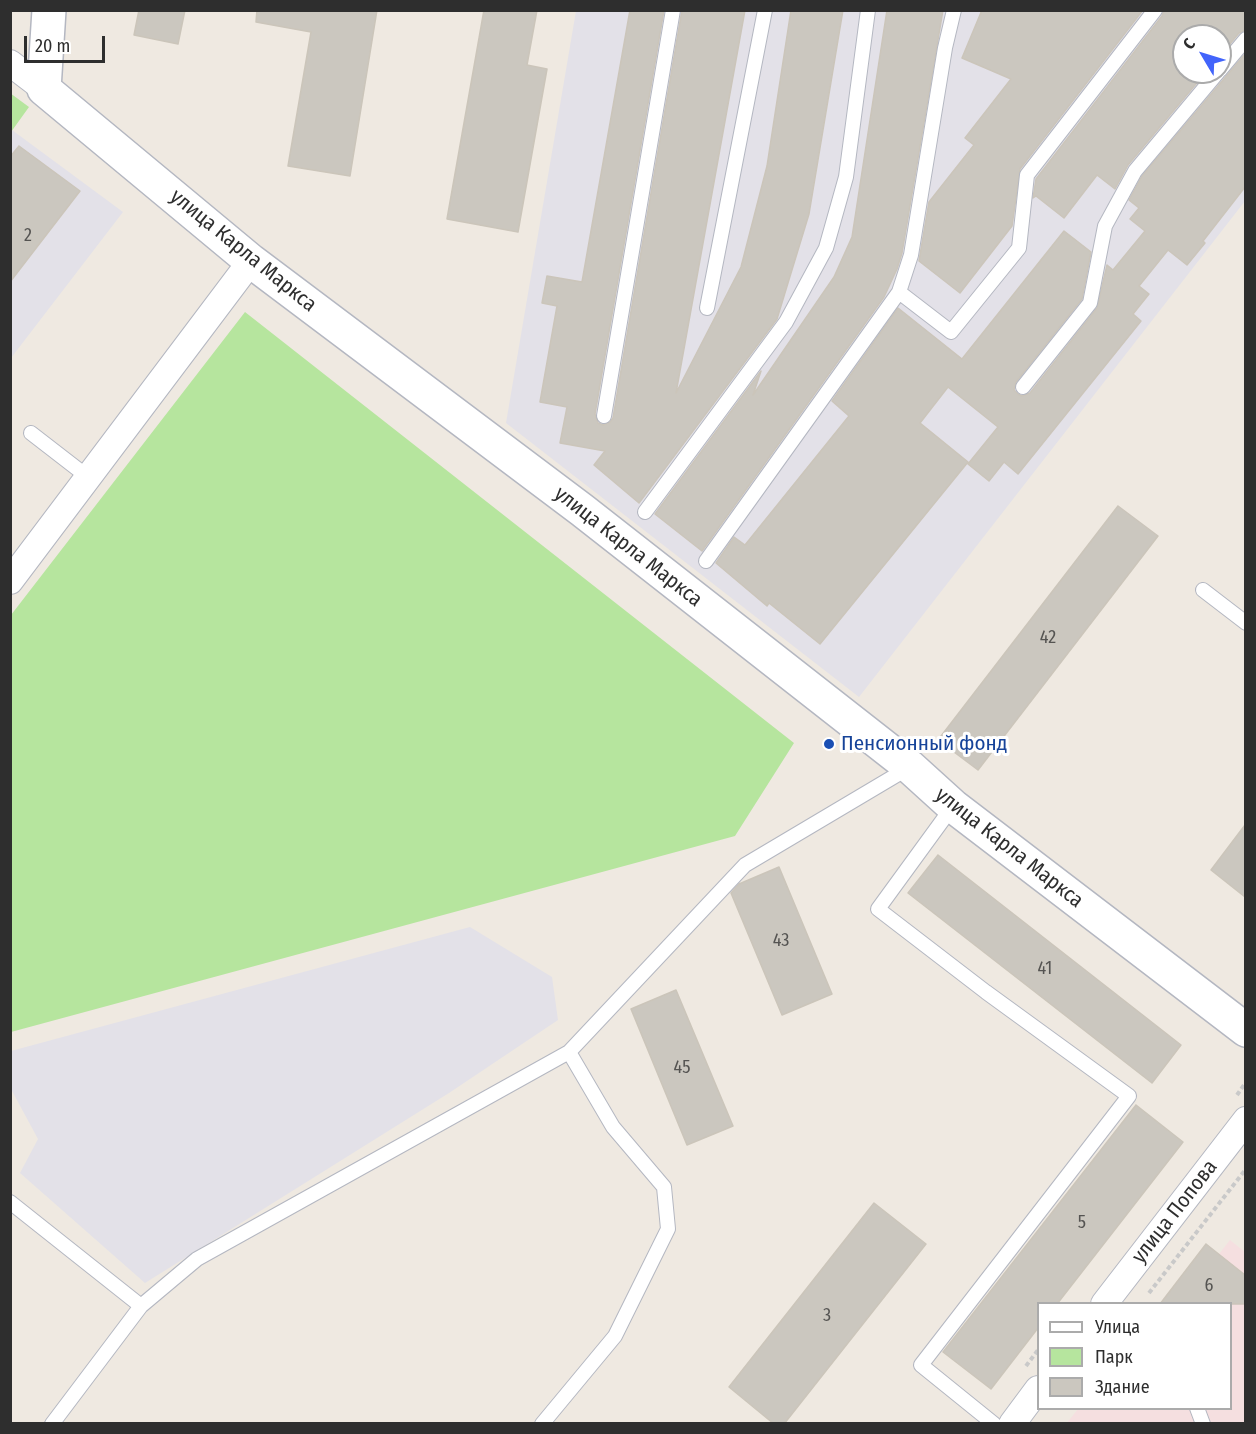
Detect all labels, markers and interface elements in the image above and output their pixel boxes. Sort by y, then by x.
scale bar [27,24,108,62]
north arrow [1172,24,1232,84]
text: 20 m [35,35,70,57]
text: С [1179,35,1199,53]
street label: улица Карла Маркса [165,184,321,318]
house number: 2 [24,225,32,247]
street label: улица Карла Маркса [549,481,707,613]
house number: 42 [1040,627,1056,649]
place label: Пенсионный фонд [841,731,1007,757]
marker: Пенсионный фонд [822,737,836,751]
street label: улица Карла Маркса [930,782,1088,914]
house number: 43 [773,930,789,952]
house number: 41 [1038,958,1052,980]
house number: 45 [674,1057,690,1079]
street label: улица Попова [1127,1155,1223,1269]
house number: 5 [1078,1212,1086,1234]
house number: 6 [1205,1275,1213,1297]
legend [1037,1302,1232,1410]
house number: 3 [823,1305,831,1327]
text: Улица [1095,1316,1140,1338]
text: Парк [1095,1346,1133,1368]
text: Здание [1095,1376,1150,1398]

